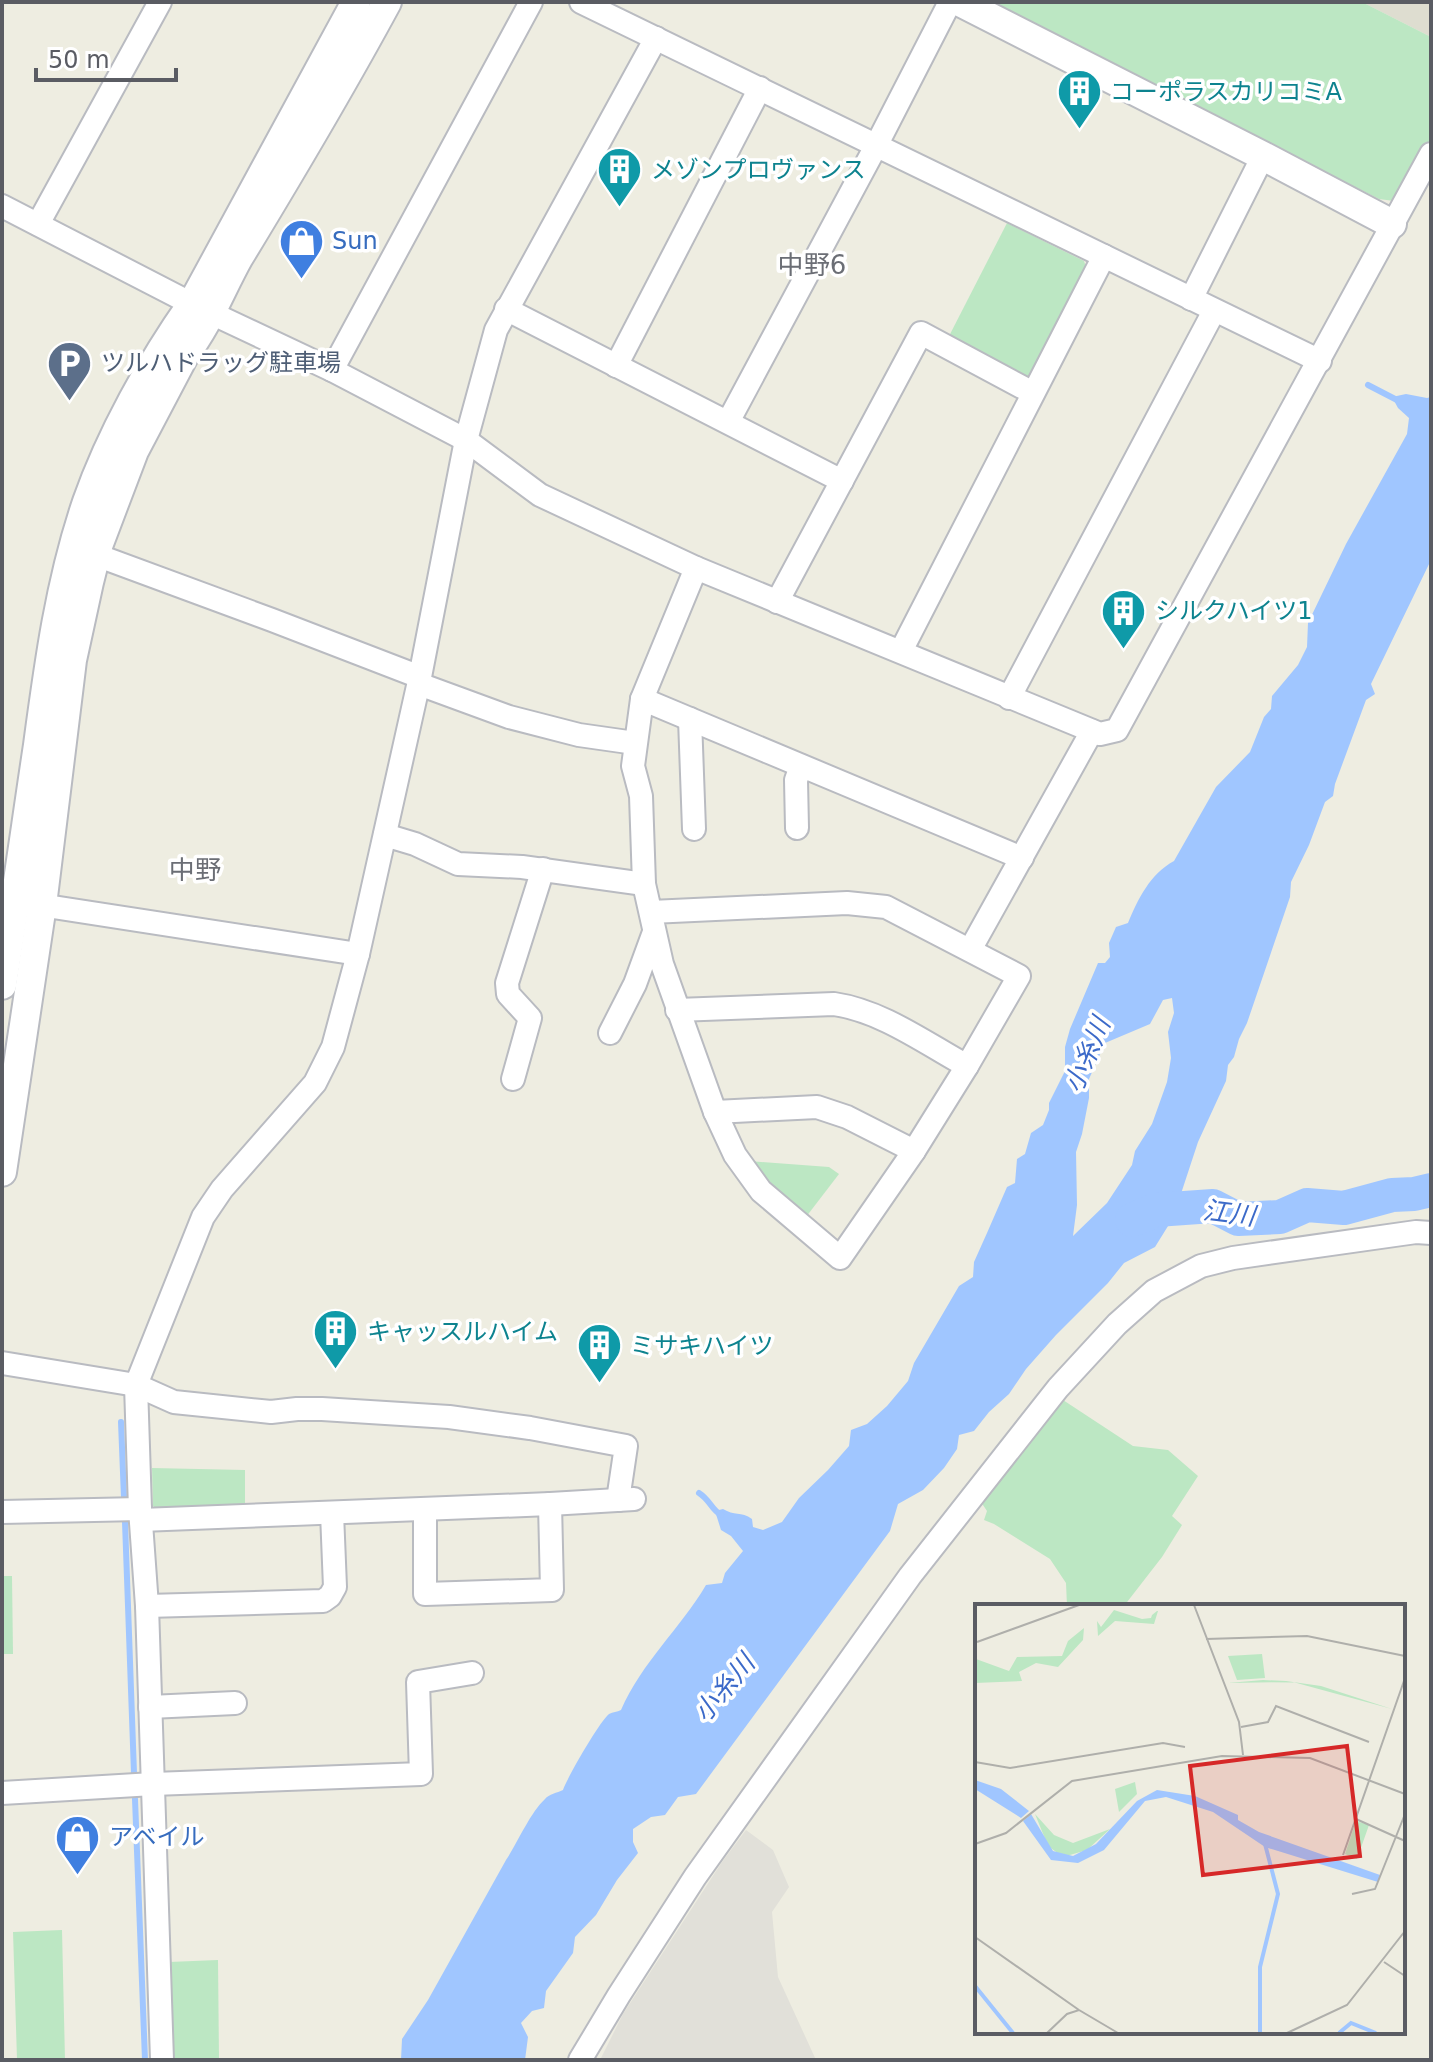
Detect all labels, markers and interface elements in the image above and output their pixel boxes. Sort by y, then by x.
scale bar [36,32,176,82]
text: 50 m [48,46,110,74]
building icon: コーポラスカリコミA [1055,68,1103,131]
place label: コーポラスカリコミA [1110,78,1343,106]
building icon: メゾンプロヴァンス [596,146,644,209]
place label: メゾンプロヴァンス [651,156,866,184]
shop icon: Sun [277,217,325,280]
place label: Sun [332,227,378,255]
district label: 中野6 [778,250,846,280]
parking icon: ツルハドラッグ駐車場 [46,339,94,402]
place label: ツルハドラッグ駐車場 [101,349,341,377]
building icon: シルクハイツ1 [1100,587,1148,650]
place label: シルクハイツ1 [1155,597,1313,625]
district label: 中野 [169,855,221,885]
water label: 小糸川 [1058,1010,1117,1097]
water label: 江川 [1201,1195,1260,1231]
building icon: キャッスルハイム [312,1308,360,1371]
place label: キャッスルハイム [367,1318,558,1346]
building icon: ミサキハイツ [575,1322,623,1385]
place label: ミサキハイツ [630,1332,774,1360]
inset map [975,1604,1405,2034]
water label: 小糸川 [687,1646,762,1728]
shop icon: アベイル [54,1813,102,1876]
place label: アベイル [109,1823,205,1851]

